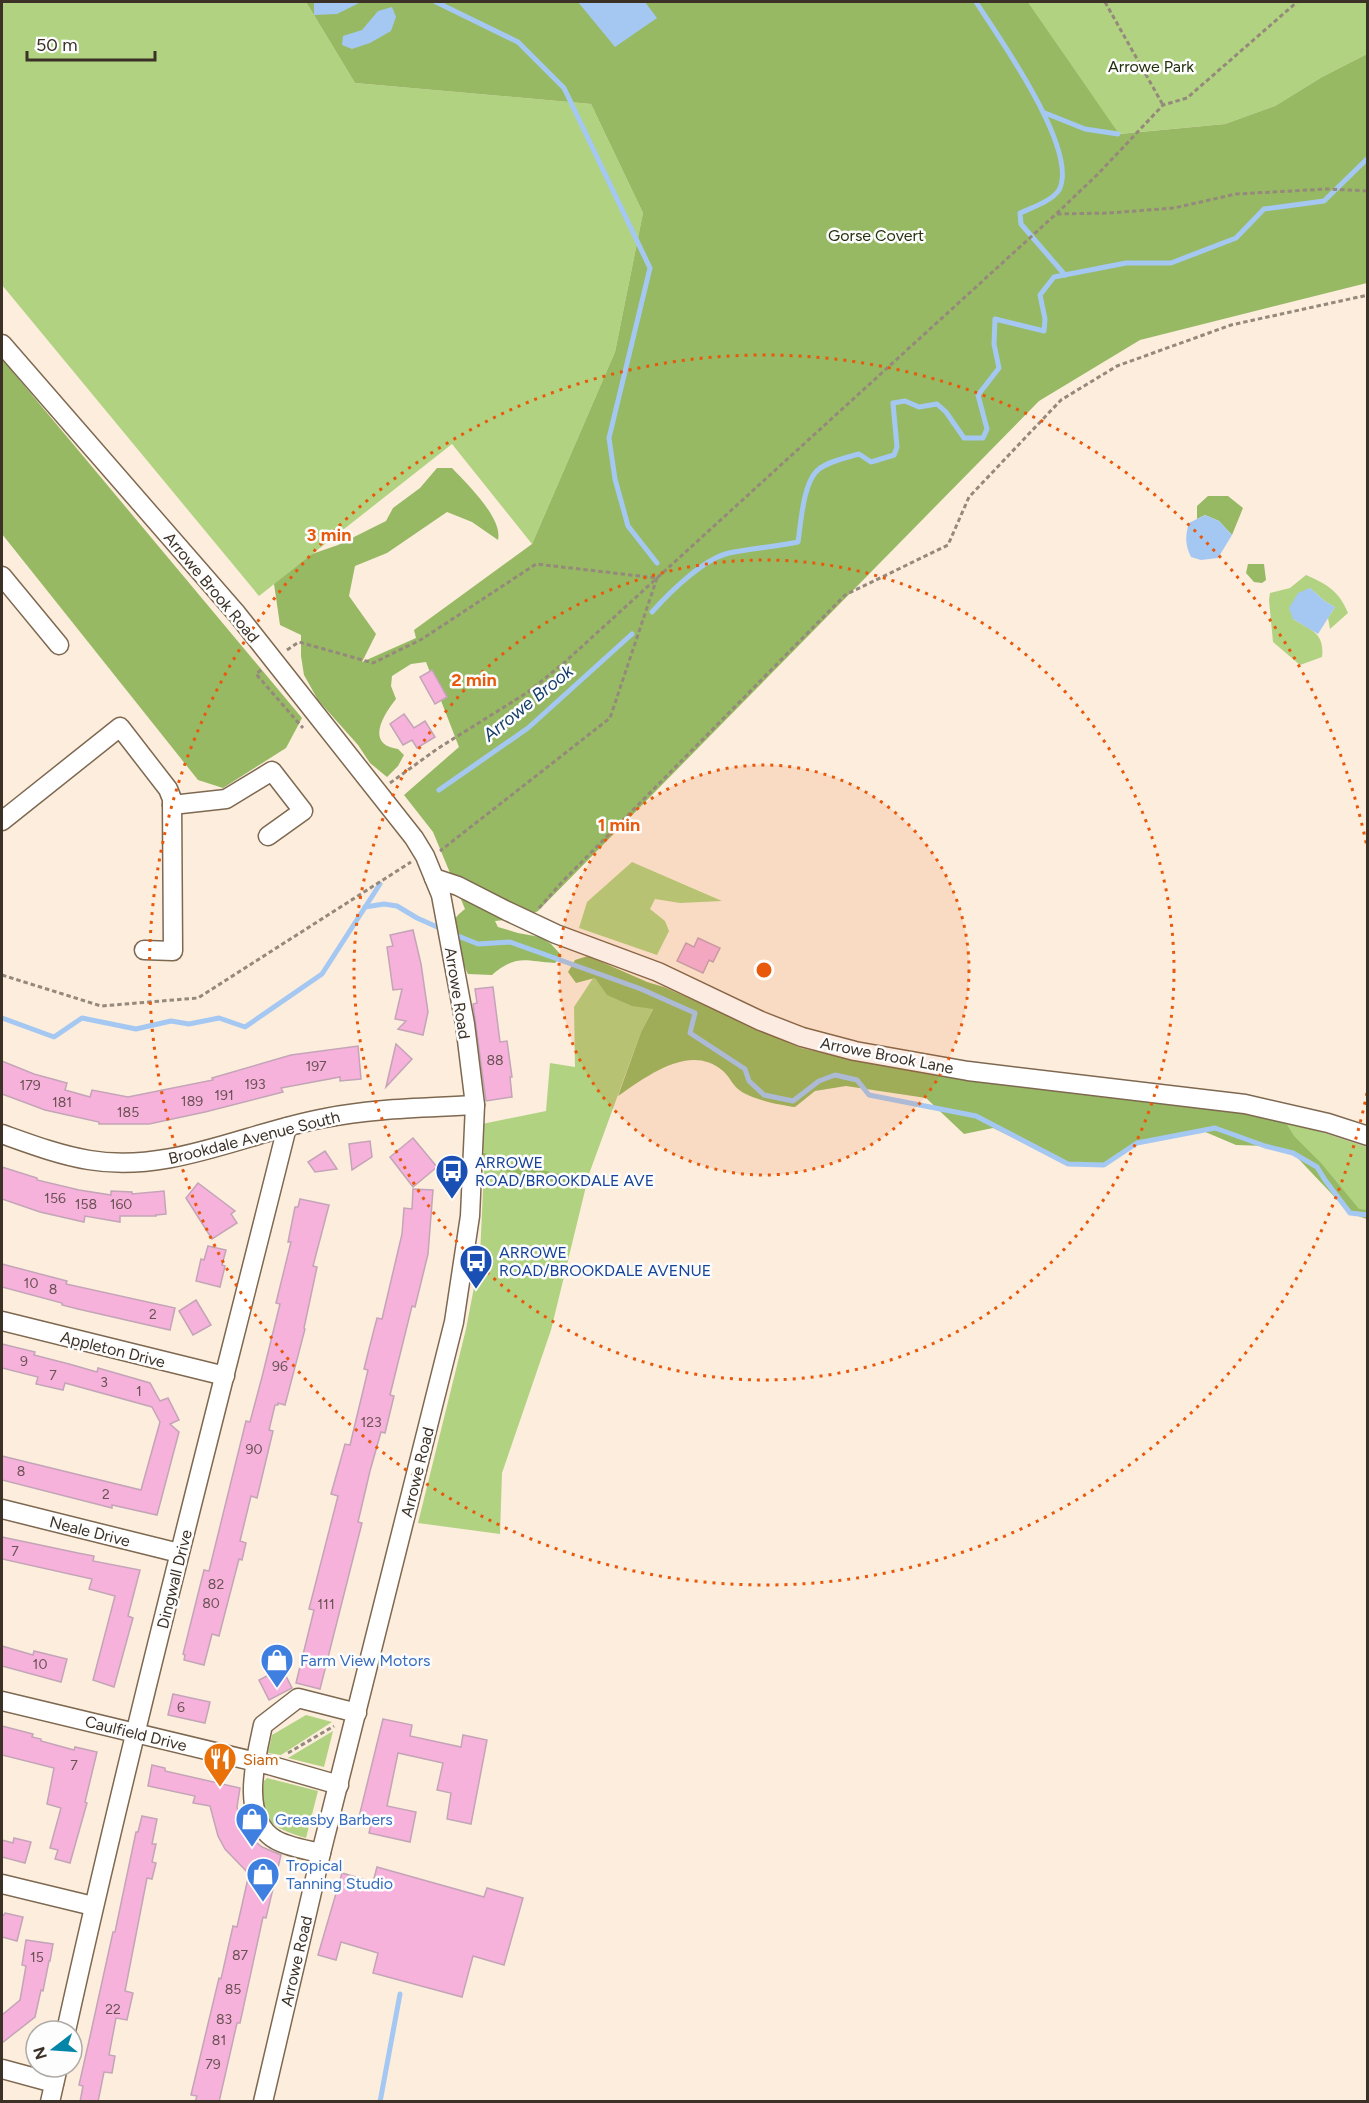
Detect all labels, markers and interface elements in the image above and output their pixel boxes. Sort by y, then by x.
scale bar [27,24,154,62]
text: 50 m [36,34,78,56]
park label: Arrowe Park [1108,57,1194,76]
park label: Gorse Covert [828,226,924,245]
text: 3 min [307,524,351,546]
street label: Arrowe Brook Road [160,528,263,646]
water label: Arrowe Brook [478,659,579,747]
text: 2 min [451,669,497,691]
text: 1 min [598,814,640,836]
street label: Arrowe Road [441,946,474,1040]
centre of rings [754,960,774,980]
street label: Arrowe Brook Lane [819,1033,955,1078]
house number: 88 [486,1052,504,1069]
house number: 197 [305,1058,327,1075]
house number: 193 [244,1076,266,1093]
house number: 179 [19,1077,41,1094]
house number: 191 [214,1087,234,1104]
house number: 189 [181,1093,203,1110]
house number: 181 [52,1094,72,1111]
house number: 185 [117,1104,139,1121]
street label: Brookdale Avenue South [166,1107,342,1168]
bus stop icon: ARROWE ROAD/BROOKDALE AVE [434,1153,470,1200]
place label: ARROWE ROAD/BROOKDALE AVE [475,1153,654,1190]
house number: 156 [44,1190,66,1207]
house number: 158 [75,1196,97,1213]
house number: 160 [110,1196,132,1213]
bus stop icon: ARROWE ROAD/BROOKDALE AVENUE [458,1243,494,1290]
place label: ARROWE ROAD/BROOKDALE AVENUE [499,1243,711,1280]
house number: 10 [24,1275,38,1292]
house number: 8 [49,1281,57,1298]
house number: 2 [149,1306,157,1323]
street label: Appleton Drive [59,1327,167,1372]
house number: 9 [20,1353,28,1370]
house number: 96 [272,1358,288,1375]
house number: 7 [49,1367,57,1384]
house number: 3 [100,1374,108,1391]
house number: 1 [136,1383,142,1400]
house number: 123 [360,1414,382,1431]
street label: Arrowe Road [397,1425,438,1519]
house number: 90 [246,1441,262,1458]
house number: 8 [17,1463,25,1480]
house number: 2 [102,1486,110,1503]
street label: Neale Drive [48,1512,132,1551]
street label: Dingwall Drive [153,1527,196,1631]
house number: 7 [11,1543,19,1560]
house number: 82 [208,1576,224,1593]
house number: 80 [202,1595,220,1612]
house number: 111 [317,1596,335,1613]
shop icon: Farm View Motors [259,1642,295,1689]
place label: Farm View Motors [300,1651,431,1670]
house number: 10 [33,1656,47,1673]
house number: 6 [177,1699,185,1716]
street label: Caulfield Drive [83,1712,189,1755]
restaurant icon: Siam [202,1741,238,1788]
place label: Siam [243,1750,278,1769]
house number: 7 [70,1757,78,1774]
shop icon: Greasby Barbers [234,1801,270,1848]
place label: Greasby Barbers [275,1810,393,1829]
shop icon: Tropical Tanning Studio [245,1856,281,1903]
place label: Tropical Tanning Studio [286,1856,393,1893]
street label: Arrowe Road [277,1914,316,2008]
house number: 87 [232,1947,249,1964]
house number: 15 [30,1949,44,1966]
house number: 85 [225,1981,241,1998]
house number: 22 [105,2001,121,2018]
house number: 83 [216,2011,232,2028]
north arrow [24,2019,84,2079]
house number: 81 [212,2032,226,2049]
text: N [29,2045,51,2062]
house number: 79 [205,2056,221,2073]

